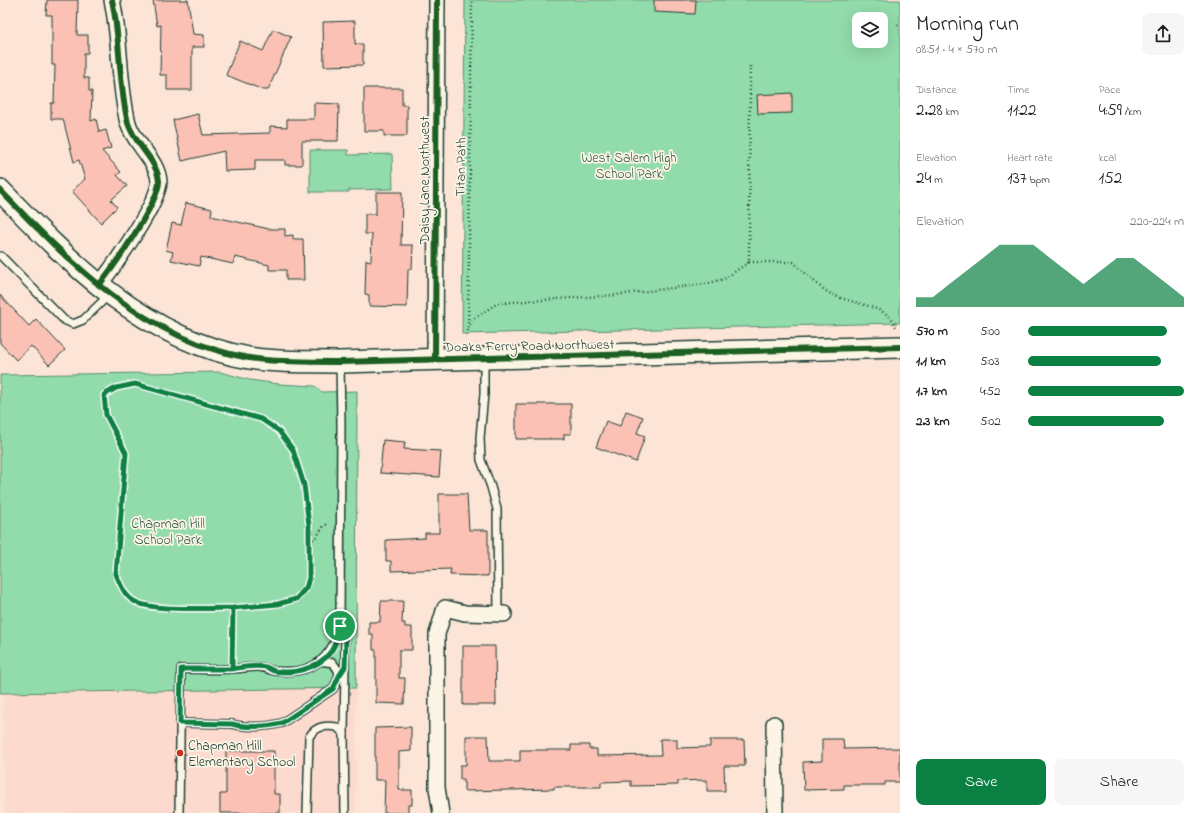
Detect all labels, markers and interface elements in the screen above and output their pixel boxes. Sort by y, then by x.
text: Morning run [916,9,1019,41]
map controls [852,12,888,48]
button: layers [852,12,888,48]
button: share [1142,13,1184,55]
text: 08:51 · 4 × 570 m [916,40,998,59]
text: Distance [916,82,957,98]
text: Time [1007,82,1029,98]
text: Pace [1099,82,1120,98]
text: 2.28 [916,98,943,123]
text: 11:22 [1007,98,1036,123]
text: 4:59 [1099,98,1122,123]
text: km [943,104,959,120]
text: /km [1122,104,1141,120]
street label: Daisy Lane Northwest [415,116,437,245]
street label: Titan Path [450,137,473,197]
park label: West Salem High School Park [581,148,677,185]
text: Elevation [916,150,956,166]
text: Heart rate [1007,150,1052,166]
text: kcal [1099,150,1116,166]
text: 24 [916,166,931,191]
text: 137 [1007,166,1027,191]
text: 152 [1099,166,1122,191]
text: m [931,172,943,188]
text: bpm [1027,172,1050,188]
text: Elevation [916,212,964,231]
text: 220–224 m [1130,212,1184,231]
text: 570 m [916,322,948,341]
text: 5:00 [980,322,1000,341]
street label: Doaks Ferry Road Northwest [442,335,615,360]
text: 1.1 km [916,352,946,371]
text: 5:03 [980,352,1000,371]
text: 1.7 km [916,382,947,401]
text: 4:52 [980,382,1000,401]
text: 2.3 km [916,412,950,431]
text: 5:02 [980,412,1001,431]
park label: Chapman Hill School Park [131,514,205,551]
pin [323,609,357,643]
icon: arrive [329,615,351,637]
place label: Chapman Hill Elementary School [188,736,295,774]
marker: Chapman Hill Elementary School [175,748,185,758]
button: Save [916,759,1046,805]
button: Share [1054,759,1184,805]

